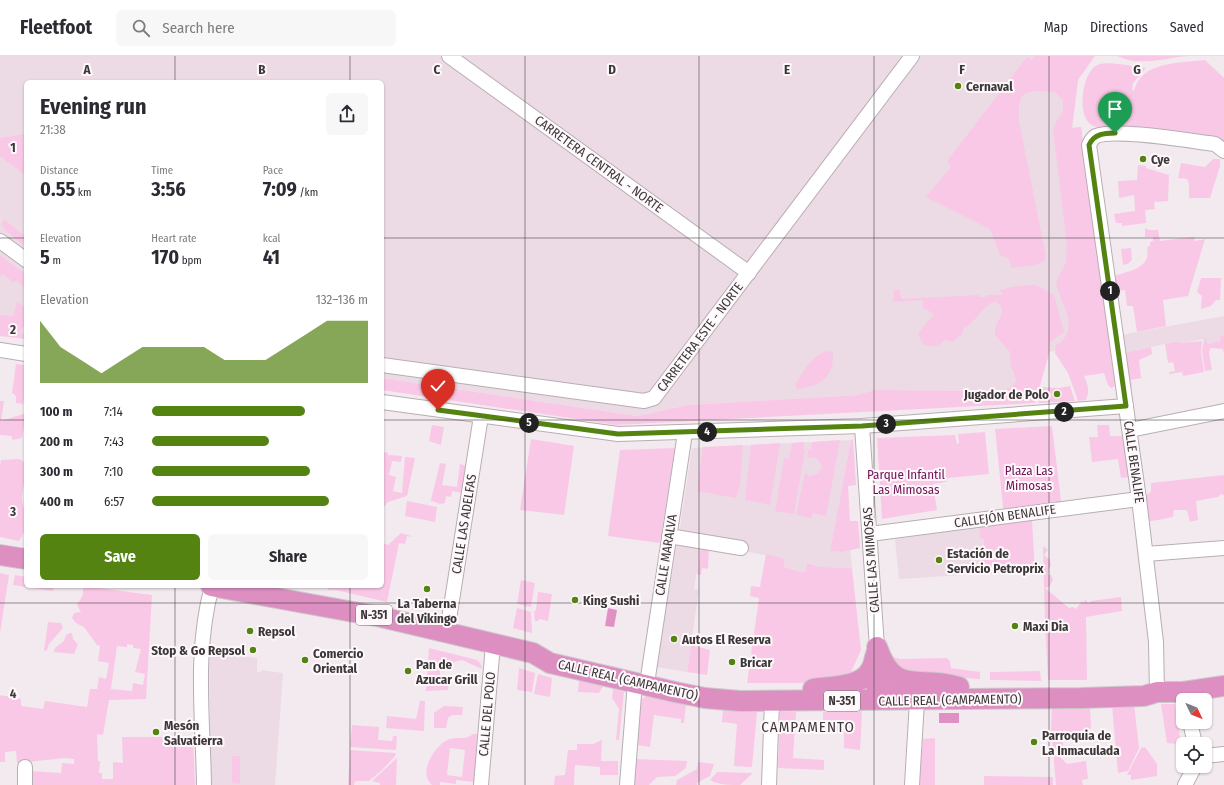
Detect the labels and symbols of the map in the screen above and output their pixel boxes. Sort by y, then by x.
text: A [82,62,91,77]
text: B [258,62,266,77]
text: C [434,62,441,77]
text: D [608,62,616,77]
text: E [784,62,790,77]
text: F [959,62,965,77]
text: G [1133,62,1141,77]
place label: Cernaval [966,79,1013,94]
marker: Cernaval [953,81,963,91]
pin [1098,92,1132,133]
street label: CARRETERA CENTRAL - NORTE [532,112,666,216]
text: 1 [10,140,16,155]
place label: Cye [1151,152,1170,167]
marker: Cye [1138,154,1148,164]
street label: CARRETERA ESTE - NORTE [654,279,746,395]
pin: 1 [1100,281,1120,301]
text: 2 [9,322,16,337]
pin [421,369,455,410]
place label: Jugador de Polo [963,387,1049,402]
marker: Jugador de Polo [1052,389,1062,399]
pin: 2 [1054,402,1074,422]
pin: 5 [519,413,539,433]
pin: 3 [876,414,896,434]
street label: CALLE BENALIFE [1121,420,1147,504]
pin: 4 [697,422,717,442]
park label: Plaza Las Mimosas [1005,463,1054,493]
park label: Parque Infantil Las Mimosas [867,467,946,497]
street label: CALLE LAS ADELFAS [449,473,479,575]
street label: CALLEJÓN BENALIFE [953,501,1057,531]
text: 3 [9,504,16,519]
street label: CALLE LAS MIMOSAS [860,507,882,613]
street label: CALLE MARALVA [652,513,680,597]
place label: Estación de Servicio Petroprix [947,546,1045,576]
marker: Estación de Servicio Petroprix [934,555,944,565]
marker: La Taberna del Vikingo [422,584,432,594]
place label: King Sushi [583,593,639,608]
marker: King Sushi [570,595,580,605]
place label: La Taberna del Vikingo [397,596,457,626]
road number: N-351 [356,605,392,625]
place label: Maxi Dia [1023,619,1069,634]
marker: Maxi Dia [1010,621,1020,631]
place label: Repsol [258,624,295,639]
marker: Repsol [245,626,255,636]
place label: Autos El Reserva [681,632,771,647]
marker: Autos El Reserva [669,634,679,644]
place label: Stop & Go Repsol [151,643,245,658]
marker: Stop & Go Repsol [248,645,258,655]
place label: Comercio Oriental [313,646,363,676]
marker: Comercio Oriental [300,655,310,665]
place label: Bricar [740,655,772,670]
place label: Pan de Azucar Grill [415,657,478,687]
street label: CALLE REAL (CAMPAMENTO) [557,657,700,703]
marker: Bricar [727,657,737,667]
marker: Pan de Azucar Grill [403,666,413,676]
street label: CALLE DEL POLO [476,671,498,757]
text: 4 [10,686,17,701]
road number: N-351 [824,691,860,711]
street label: CALLE REAL (CAMPAMENTO) [878,691,1022,709]
north arrow [1176,693,1212,729]
place label: Mesón Salvatierra [164,718,223,748]
district label: CAMPAMENTO [761,718,855,736]
marker: Mesón Salvatierra [151,727,161,737]
place label: Parroquia de La Inmaculada [1042,728,1120,758]
marker: Parroquia de La Inmaculada [1029,737,1039,747]

